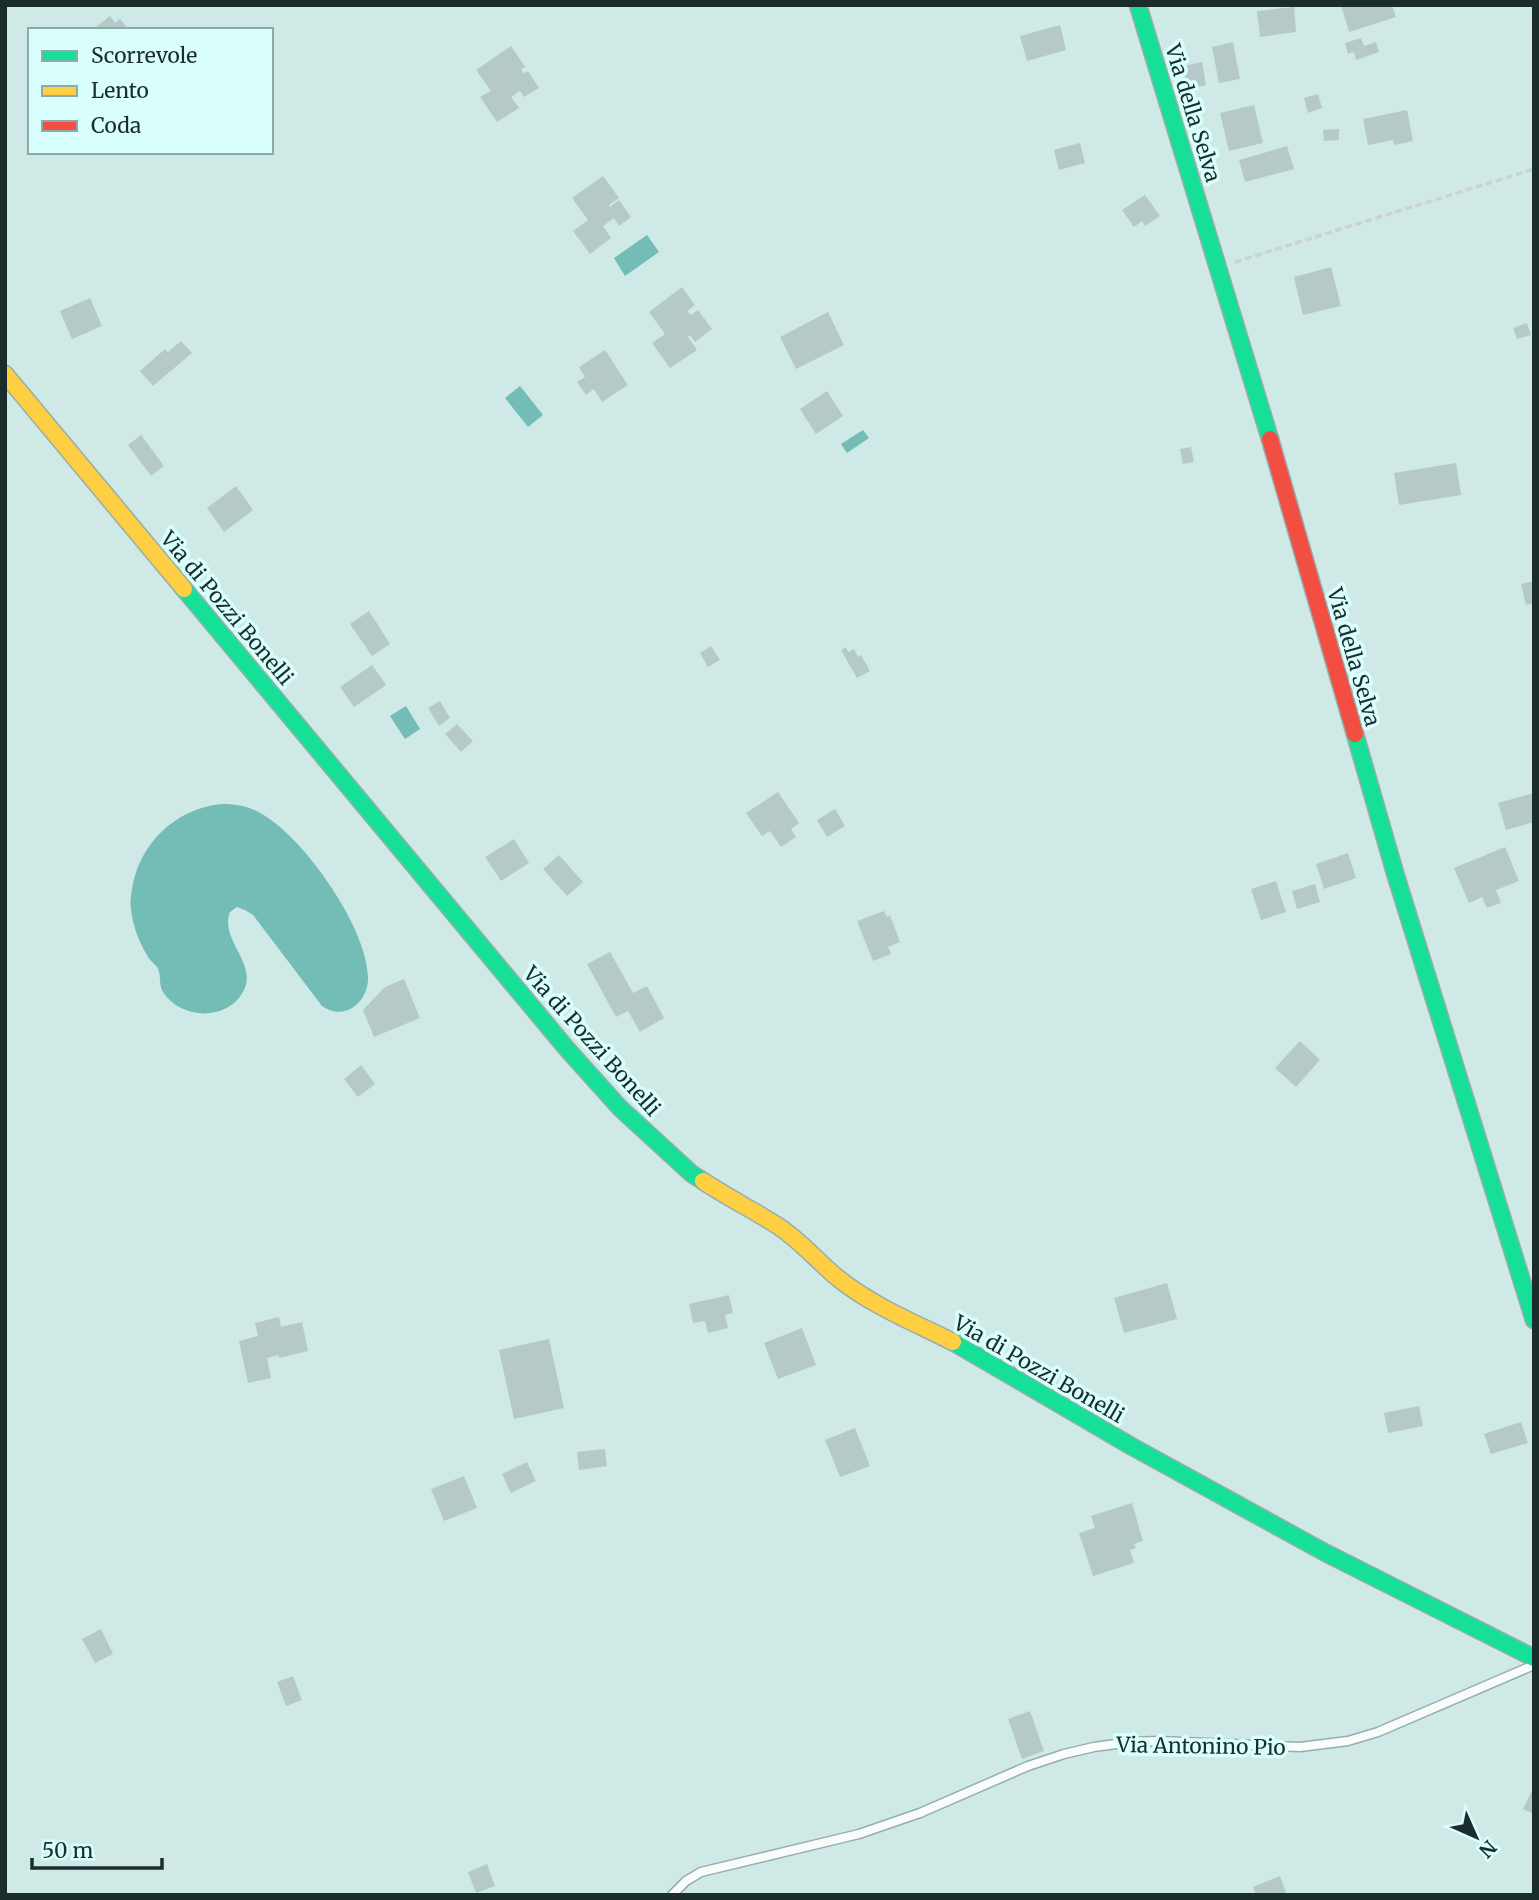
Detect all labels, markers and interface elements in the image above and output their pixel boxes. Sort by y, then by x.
legend [28,28,273,154]
street label: Via della Selva [1159,40,1227,185]
text: Scorrevole [91,42,197,69]
text: Lento [91,77,149,104]
text: Coda [91,112,141,139]
street label: Via di Pozzi Bonelli [154,525,299,691]
street label: Via della Selva [1321,584,1387,729]
street label: Via di Pozzi Bonelli [517,960,667,1122]
street label: Via di Pozzi Bonelli [948,1309,1129,1429]
street label: Via Antonino Pio [1115,1731,1286,1761]
north arrow [1441,1802,1511,1872]
scale bar [32,1826,161,1870]
text: N [1474,1835,1502,1863]
text: 50 m [42,1837,93,1864]

